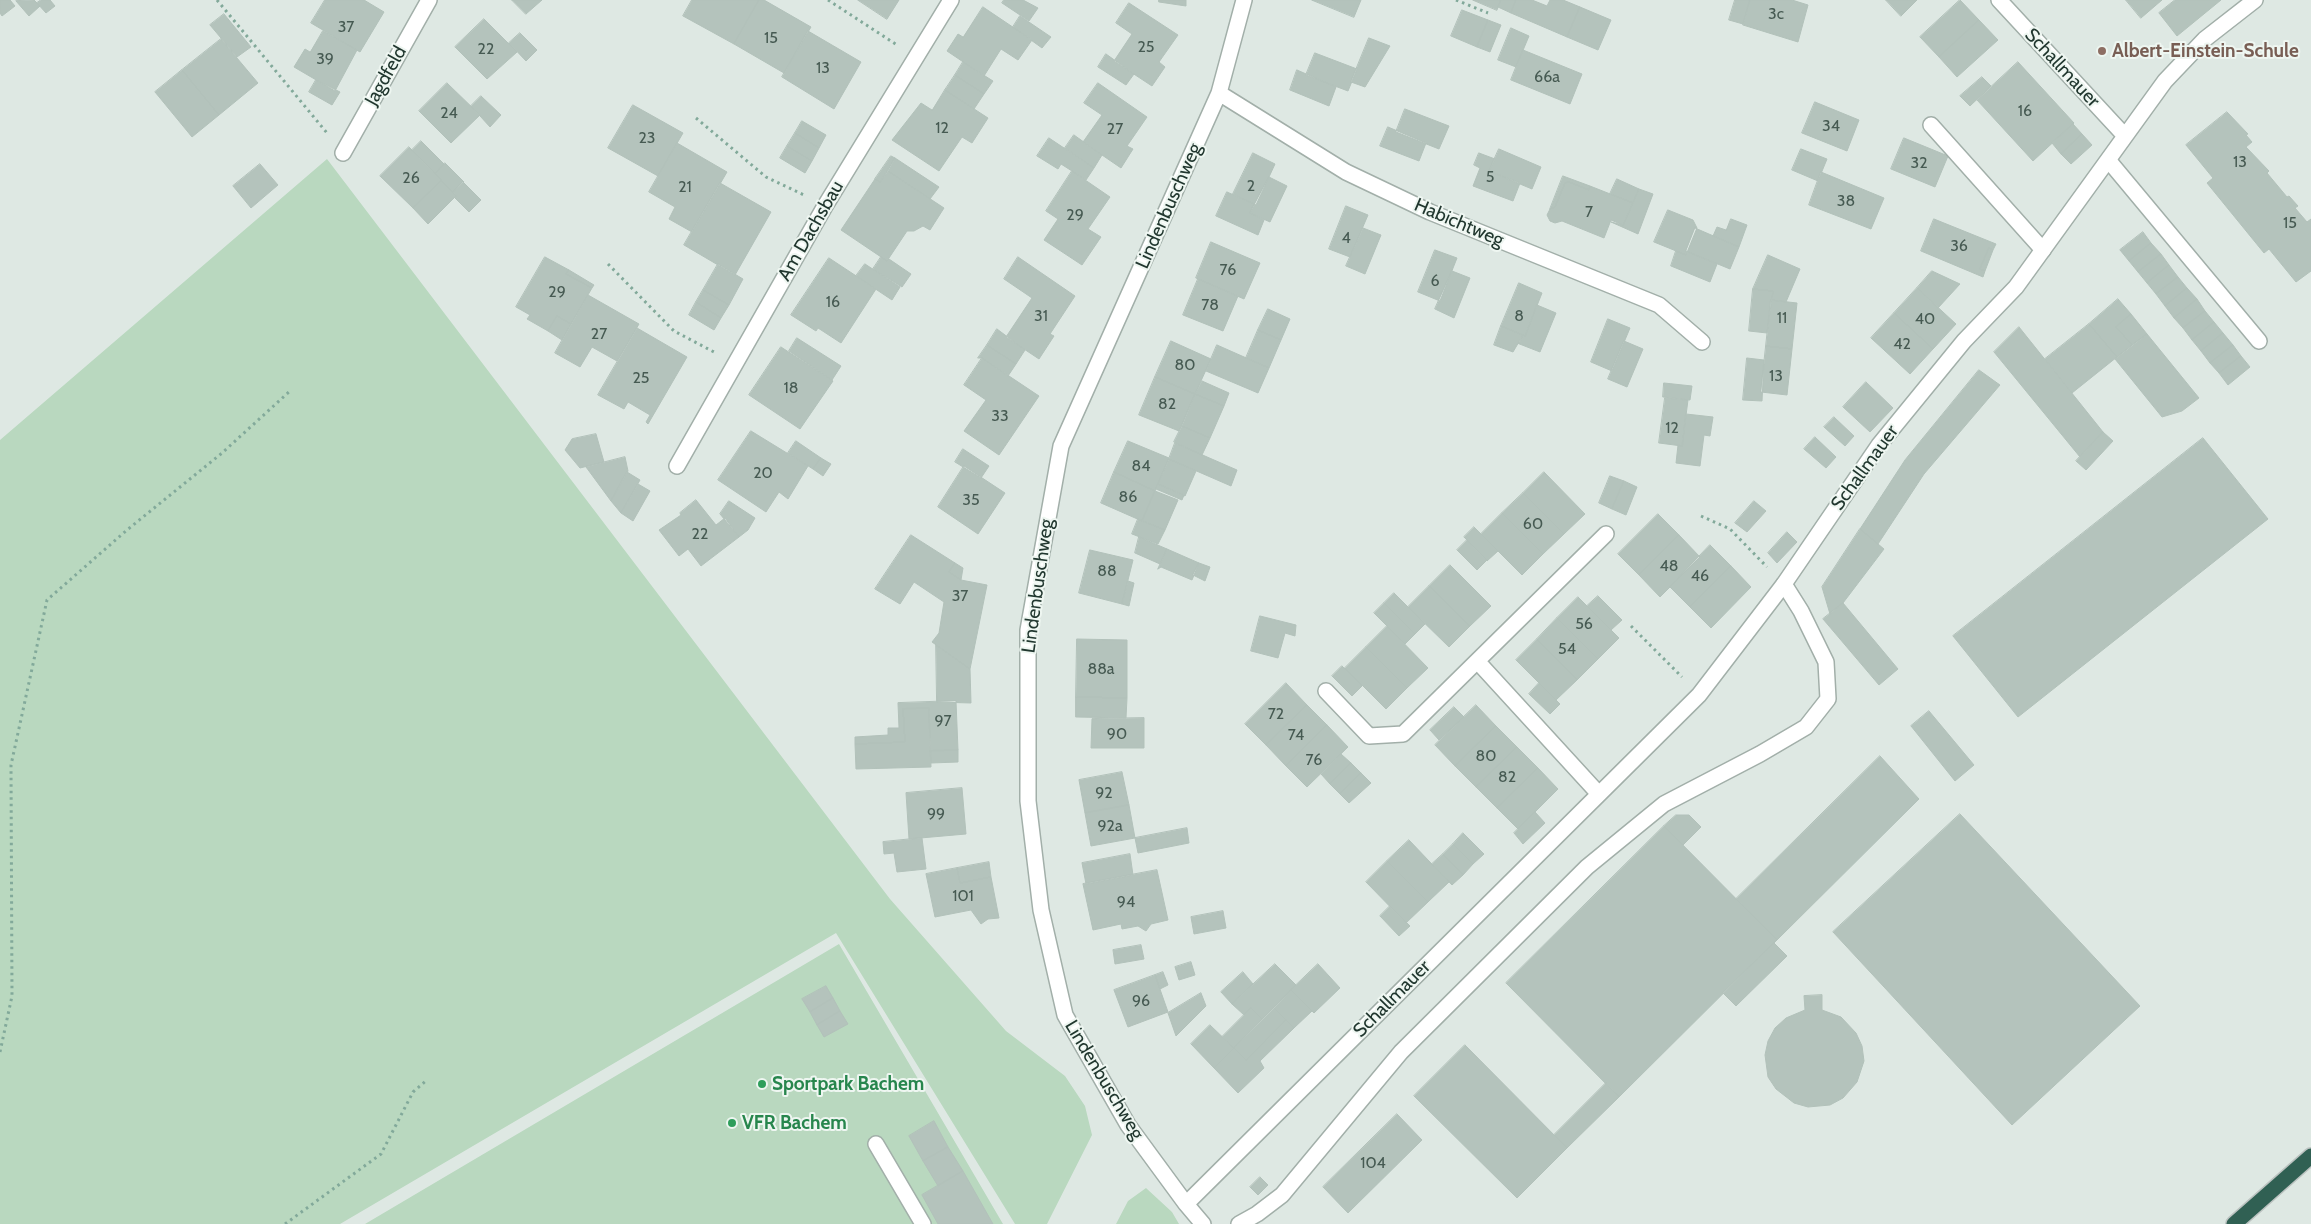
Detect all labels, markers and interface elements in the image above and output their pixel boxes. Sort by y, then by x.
house number: 3c [1768,4,1784,24]
house number: 37 [338,17,354,37]
street label: Schallmauer [2020,24,2104,112]
house number: 15 [764,28,778,48]
house number: 25 [1137,37,1155,57]
house number: 22 [478,39,494,59]
place label: Albert-Einstein-Schule [2112,40,2299,62]
street label: Jagdfeld [360,42,412,110]
marker: Albert-Einstein-Schule [2096,45,2108,57]
house number: 39 [316,49,334,69]
house number: 13 [816,58,830,78]
house number: 66a [1534,67,1560,87]
house number: 16 [2018,101,2032,121]
house number: 24 [440,103,458,123]
house number: 34 [1822,116,1840,136]
house number: 12 [935,118,949,138]
house number: 27 [1107,119,1123,139]
house number: 23 [638,128,656,148]
street label: Lindenbuschweg [1131,140,1207,272]
house number: 13 [2233,152,2247,172]
house number: 32 [1910,153,1928,173]
house number: 5 [1486,167,1494,187]
house number: 26 [402,168,420,188]
house number: 2 [1247,176,1255,196]
house number: 21 [678,177,692,197]
street label: Am Dachsbau [773,177,849,285]
house number: 38 [1837,191,1855,211]
street label: Habichtweg [1411,194,1507,252]
house number: 7 [1585,202,1593,222]
house number: 29 [1066,205,1084,225]
house number: 15 [2283,213,2297,233]
house number: 4 [1341,228,1351,248]
house number: 36 [1950,236,1968,256]
house number: 76 [1220,260,1236,280]
house number: 6 [1430,271,1440,291]
house number: 29 [548,282,566,302]
house number: 16 [826,292,840,312]
house number: 78 [1201,295,1219,315]
house number: 31 [1034,306,1048,326]
house number: 8 [1514,306,1524,326]
house number: 11 [1777,308,1787,328]
house number: 40 [1915,309,1935,329]
house number: 27 [591,324,607,344]
house number: 42 [1893,334,1911,354]
house number: 80 [1175,355,1195,375]
house number: 13 [1769,366,1783,386]
house number: 25 [632,368,650,388]
house number: 18 [784,378,798,398]
house number: 82 [1158,394,1176,414]
house number: 33 [991,406,1009,426]
house number: 12 [1665,418,1679,438]
street label: Schallmauer [1827,421,1903,515]
house number: 84 [1132,456,1150,476]
house number: 20 [753,463,773,483]
house number: 86 [1119,487,1137,507]
house number: 35 [962,490,980,510]
house number: 60 [1523,514,1543,534]
street label: Lindenbuschweg [1017,518,1059,654]
house number: 22 [692,524,708,544]
house number: 48 [1660,556,1678,576]
house number: 88 [1097,561,1117,581]
house number: 46 [1691,566,1709,586]
house number: 37 [952,586,968,606]
house number: 56 [1575,614,1593,634]
house number: 54 [1558,639,1576,659]
house number: 88a [1087,659,1115,679]
house number: 72 [1268,704,1284,724]
house number: 97 [934,711,952,731]
house number: 90 [1107,724,1127,744]
house number: 74 [1288,725,1304,745]
house number: 80 [1476,746,1496,766]
house number: 76 [1306,750,1322,770]
house number: 82 [1498,767,1516,787]
house number: 92 [1095,783,1113,803]
house number: 99 [927,804,945,824]
house number: 92a [1097,816,1123,836]
house number: 101 [952,886,974,906]
house number: 94 [1117,892,1135,912]
street label: Schallmauer [1349,956,1435,1042]
house number: 96 [1132,991,1150,1011]
street label: Lindenbuschweg [1059,1016,1149,1144]
place label: Sportpark Bachem [772,1073,924,1095]
marker: Sportpark Bachem [756,1078,768,1090]
place label: VFR Bachem [742,1112,847,1134]
marker: VFR Bachem [726,1117,738,1129]
house number: 104 [1360,1153,1386,1173]

